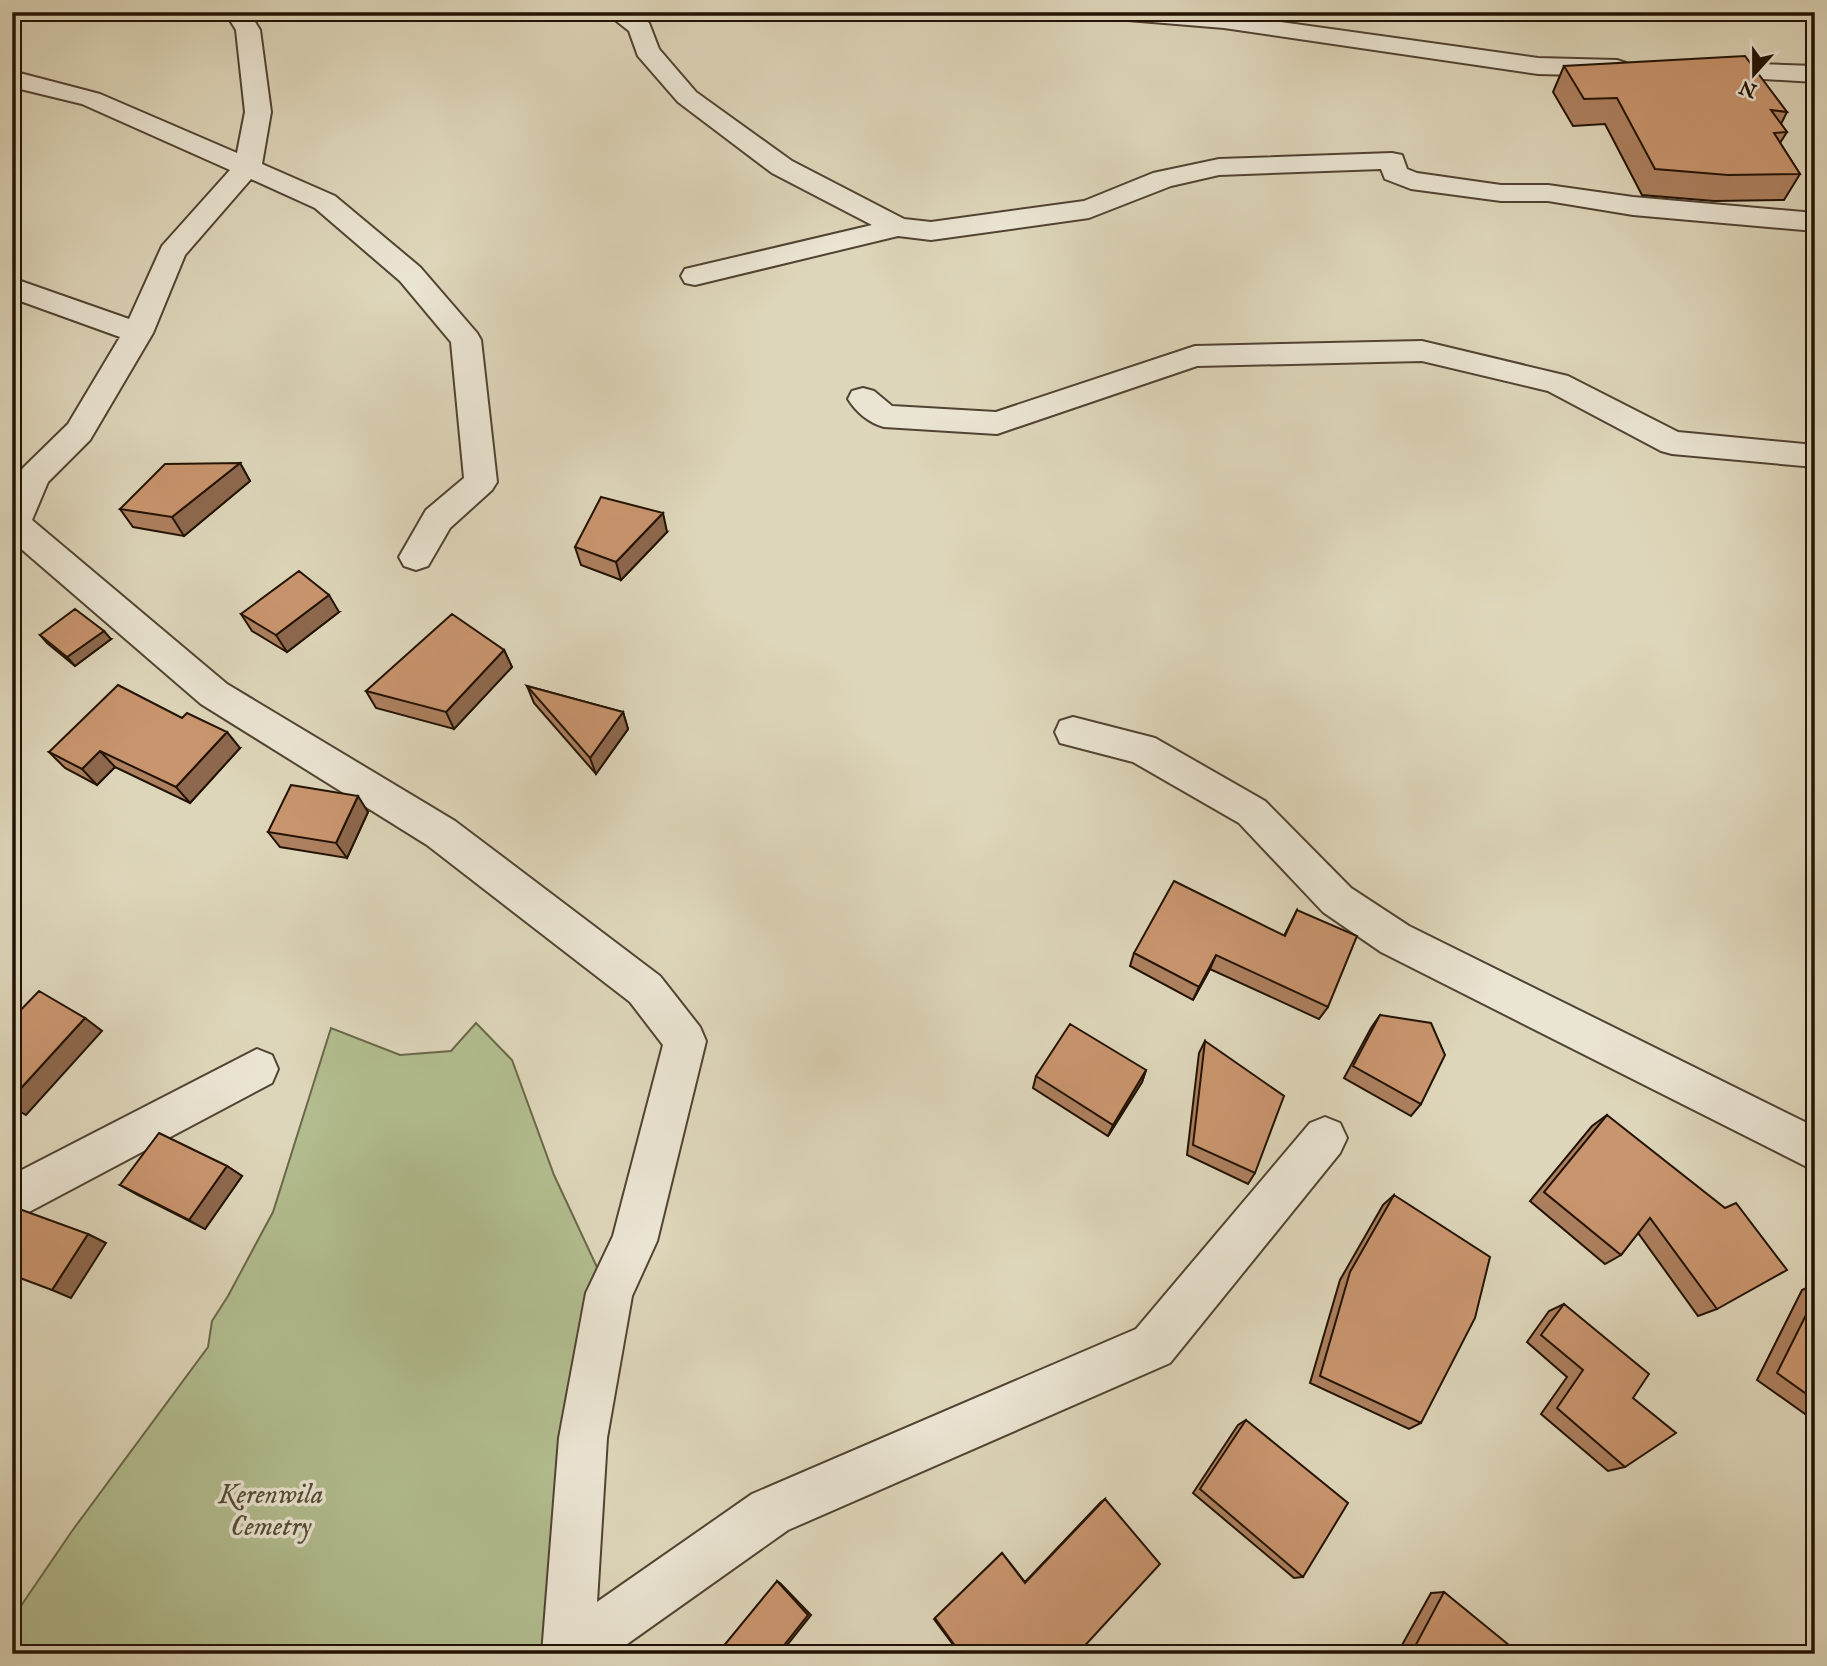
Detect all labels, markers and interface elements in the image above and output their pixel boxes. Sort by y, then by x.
north arrow [1718,38,1788,108]
text: N [1736,74,1762,103]
park label: Kerenwila Cemetry [217,1478,324,1545]

